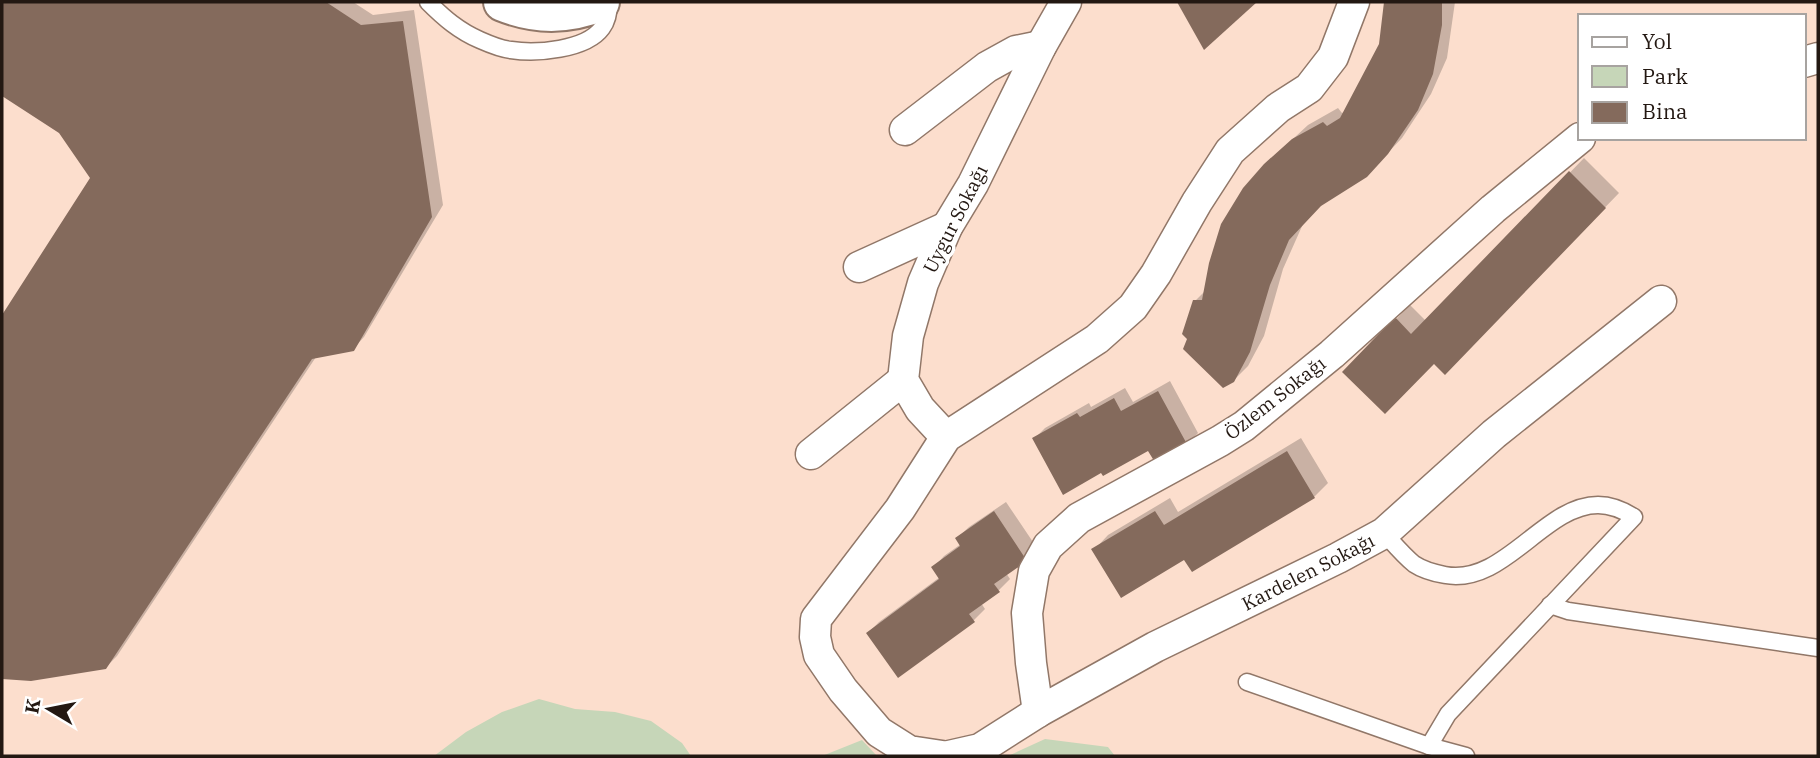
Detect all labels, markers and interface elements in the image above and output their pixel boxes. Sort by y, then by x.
legend [1578,14,1806,140]
text: Yol [1642,27,1672,55]
text: Park [1642,62,1689,90]
text: Bina [1642,97,1688,125]
street label: Uygur Sokağı [917,161,993,277]
street label: Özlem Sokağı [1220,351,1330,445]
street label: Kardelen Sokağı [1238,528,1378,616]
north arrow [14,674,84,744]
text: K [19,696,45,715]

